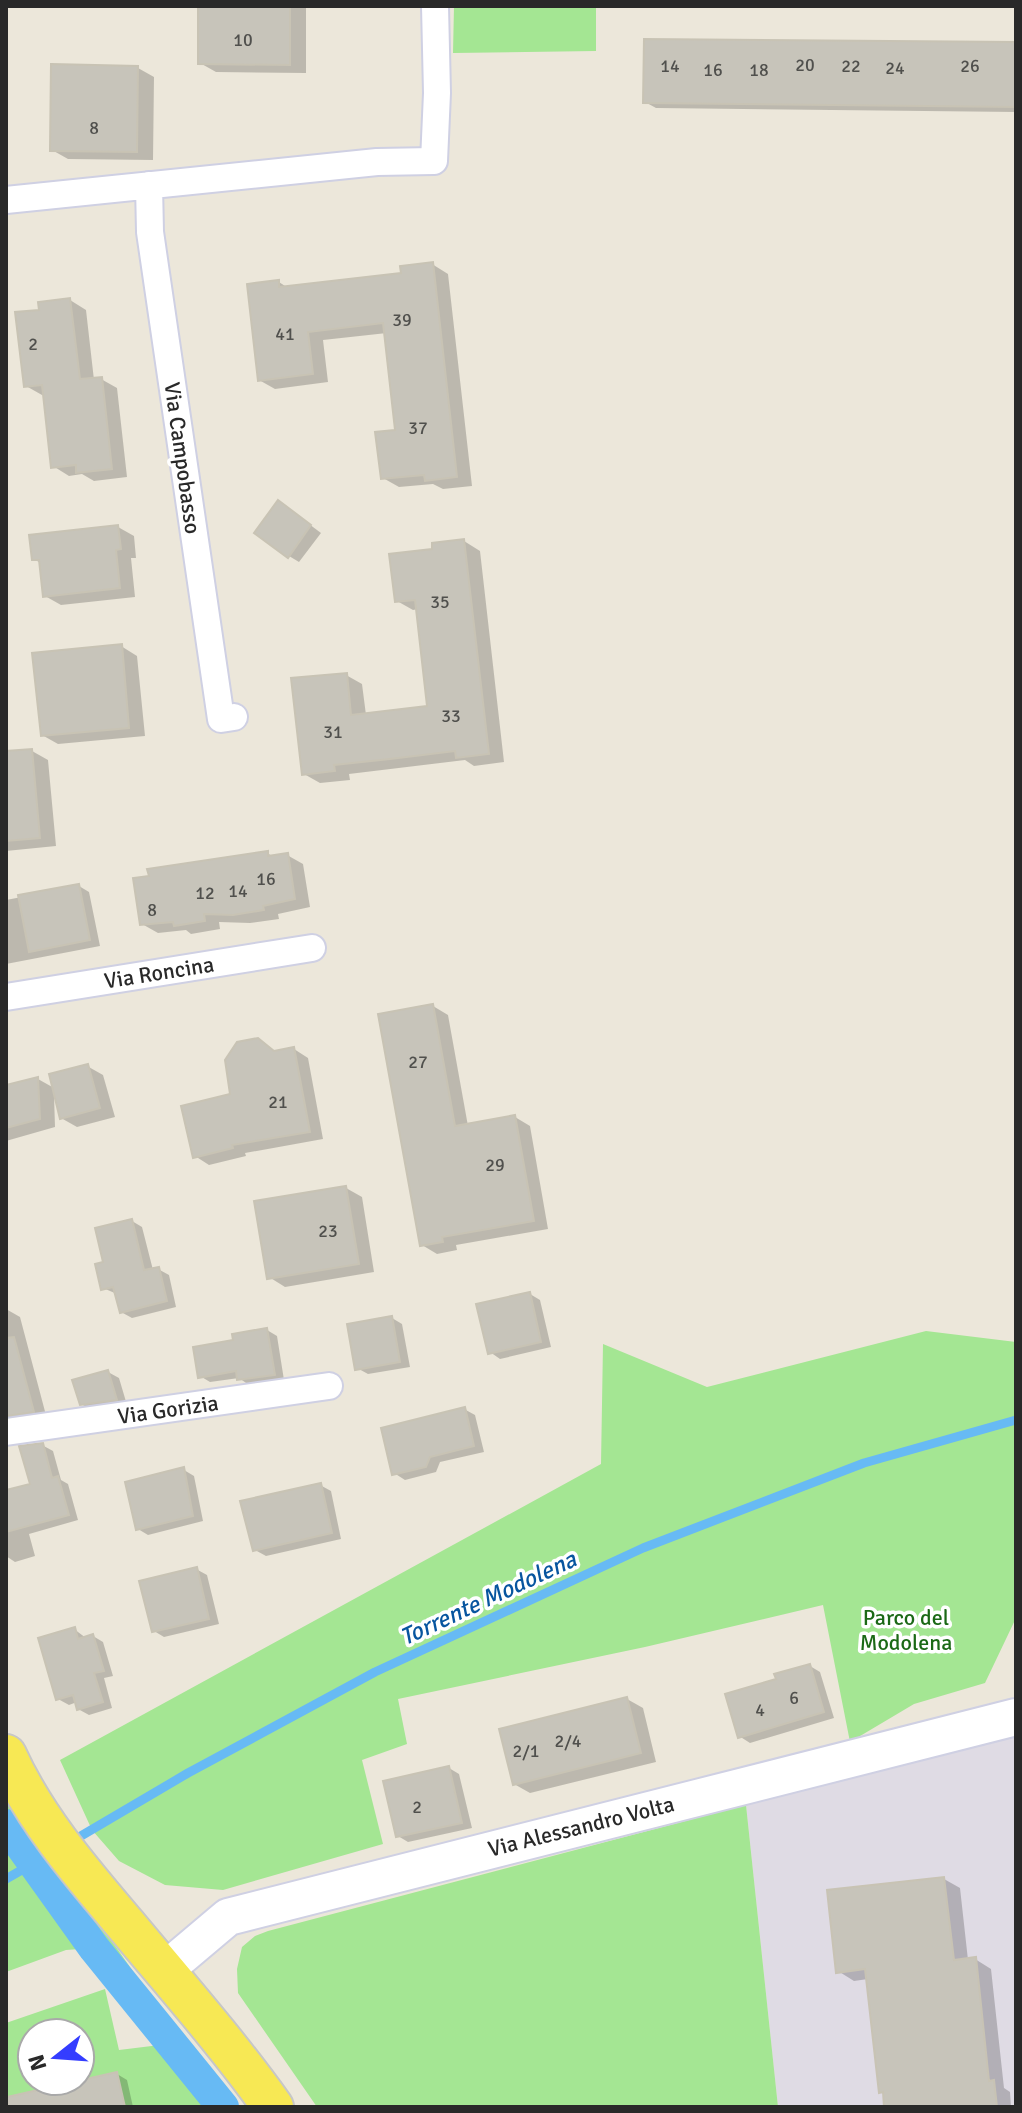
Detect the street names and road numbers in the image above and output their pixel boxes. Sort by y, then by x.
street label: Via Campobasso [158,380,207,536]
street label: Via Roncina [102,951,216,994]
street label: Via Gorizia [116,1389,220,1430]
street label: Via Alessandro Volta [485,1790,677,1863]

